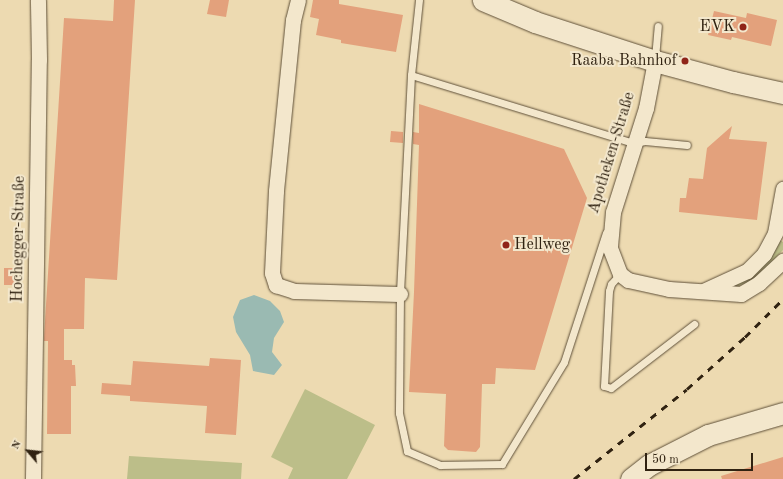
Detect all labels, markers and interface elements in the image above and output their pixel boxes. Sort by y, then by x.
place label: EVK [700,17,735,37]
marker: EVK [738,22,748,32]
place label: Raaba Bahnhof [571,51,677,71]
marker: Raaba Bahnhof [680,56,690,66]
street label: Apotheken-Straße [584,90,640,216]
street label: Hochegger-Straße [8,176,30,302]
place label: Hellweg [514,235,570,255]
marker: Hellweg [501,240,511,250]
north arrow [8,431,48,471]
text: N [10,439,24,451]
scale bar [647,445,755,471]
text: 50 m [652,454,679,466]

